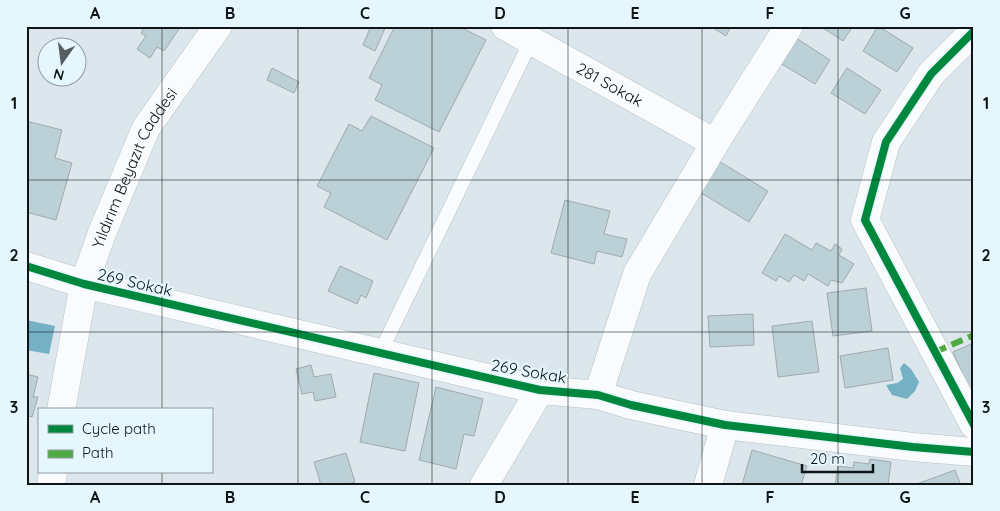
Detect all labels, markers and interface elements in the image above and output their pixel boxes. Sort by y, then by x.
text: A [90,3,101,23]
text: B [225,3,235,23]
text: C [360,3,370,23]
text: D [494,3,506,23]
text: E [630,3,640,23]
text: F [766,3,775,23]
text: G [899,3,911,23]
north arrow [38,38,88,88]
street label: 281 Sokak [573,58,647,111]
text: N [52,65,66,85]
street label: Yıldırım Beyazıt Caddesi [87,84,181,251]
text: 1 [11,93,17,113]
text: 1 [983,93,989,113]
text: 2 [9,245,19,265]
text: 2 [981,245,991,265]
street label: 269 Sokak [96,264,174,300]
street label: 269 Sokak [490,355,568,387]
text: 3 [10,397,18,417]
text: 3 [982,397,990,417]
legend [38,408,212,474]
text: Cycle path [82,419,156,438]
scale bar [802,441,874,473]
text: Path [82,443,114,462]
text: 20 m [810,449,845,468]
text: A [90,487,101,507]
text: B [225,487,235,507]
text: C [360,487,370,507]
text: D [494,487,506,507]
text: E [630,487,640,507]
text: F [766,487,775,507]
text: G [899,487,911,507]

